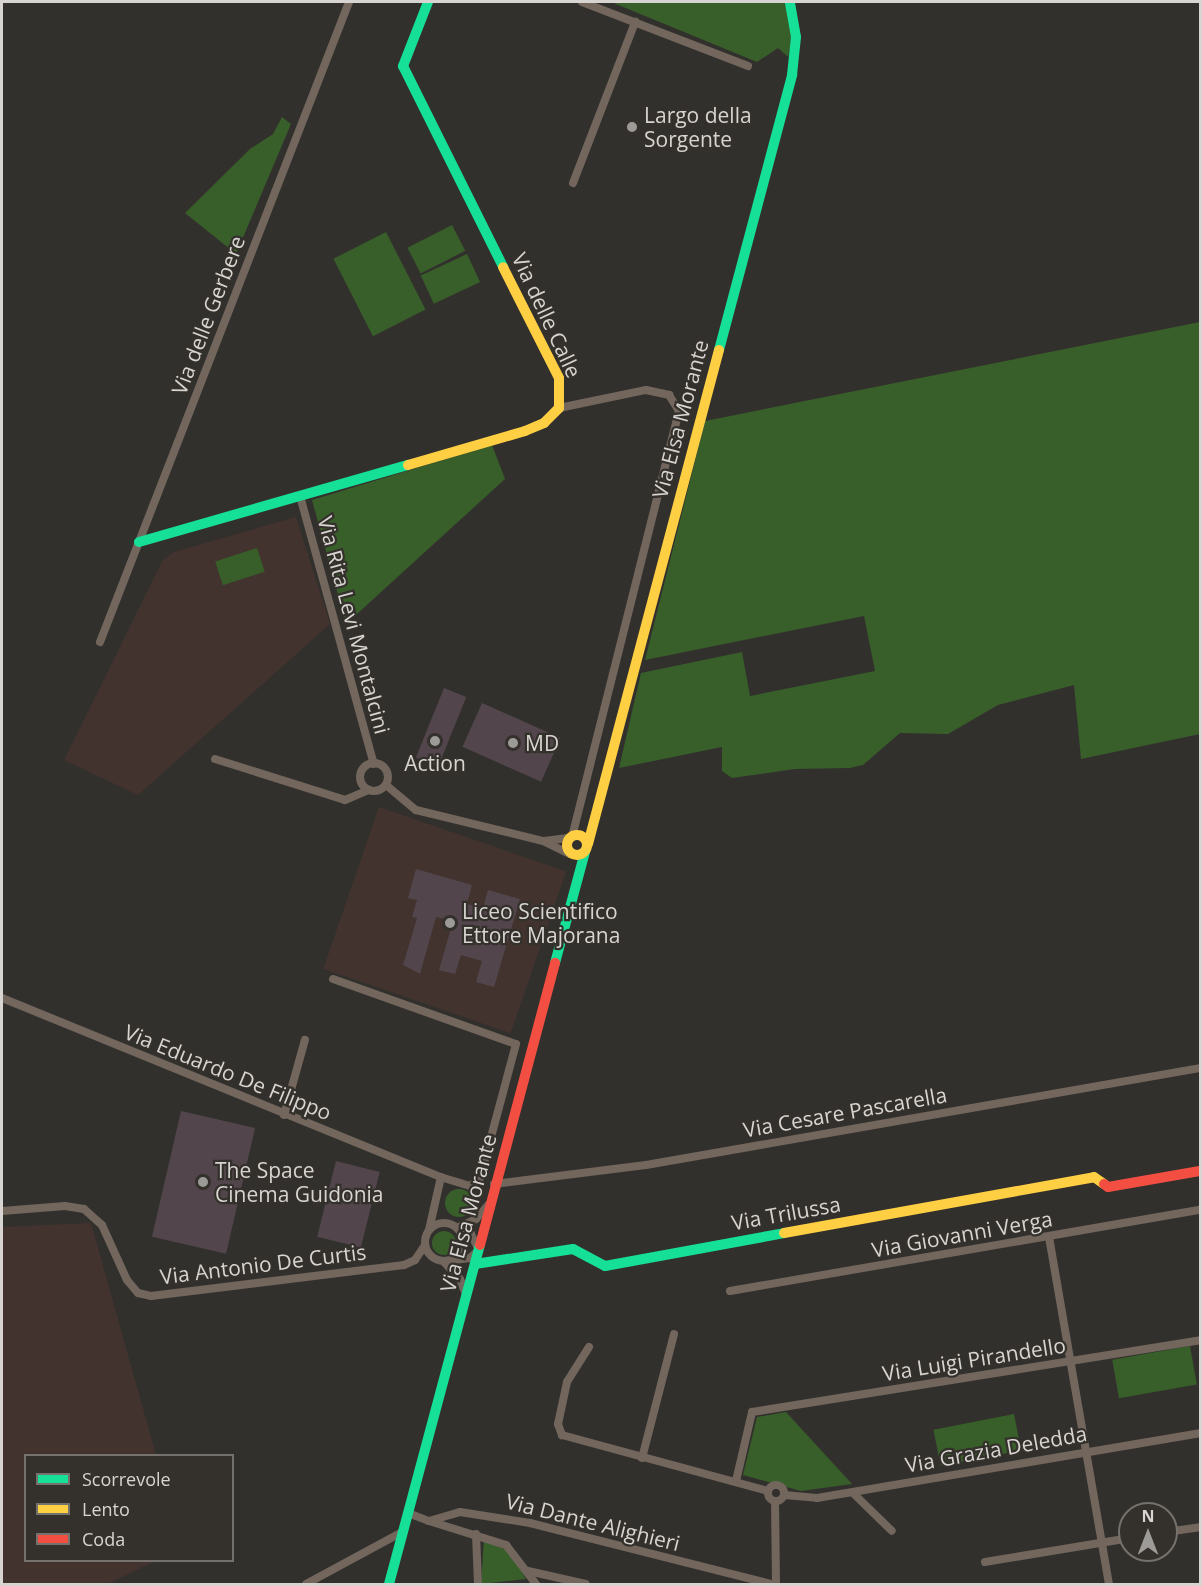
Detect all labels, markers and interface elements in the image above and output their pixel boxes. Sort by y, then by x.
place label: Largo della Sorgente [644,102,752,152]
marker: Largo della Sorgente [625,120,639,134]
street label: Via delle Gerbere [166,232,250,398]
street label: Via delle Calle [507,249,587,381]
street label: Via Elsa Morante [647,337,713,501]
street label: Via Rita Levi Montalcini [313,513,395,737]
place label: MD [525,730,559,756]
marker: Action [428,734,442,748]
marker: MD [506,736,520,750]
place label: Action [404,750,466,776]
place label: Liceo Scientifico Ettore Majorana [462,898,620,948]
marker: Liceo Scientifico Ettore Majorana [443,916,457,930]
street label: Via Eduardo De Filippo [121,1019,335,1125]
street label: Via Cesare Pascarella [741,1082,949,1142]
street label: Via Elsa Morante [435,1131,501,1295]
place label: The Space Cinema Guidonia [215,1157,384,1207]
marker: The Space Cinema Guidonia [196,1175,210,1189]
street label: Via Trilussa [730,1191,842,1235]
street label: Via Giovanni Verga [870,1206,1054,1262]
street label: Via Antonio De Curtis [159,1239,367,1289]
street label: Via Luigi Pirandello [881,1332,1067,1386]
street label: Via Grazia Deledda [903,1421,1089,1477]
legend [24,1454,234,1562]
text: Scorrevole [82,1467,171,1491]
street label: Via Dante Alighieri [503,1488,683,1556]
text: Lento [82,1497,130,1521]
north arrow [1118,1502,1178,1562]
text: N [1141,1505,1155,1527]
text: Coda [82,1527,125,1551]

